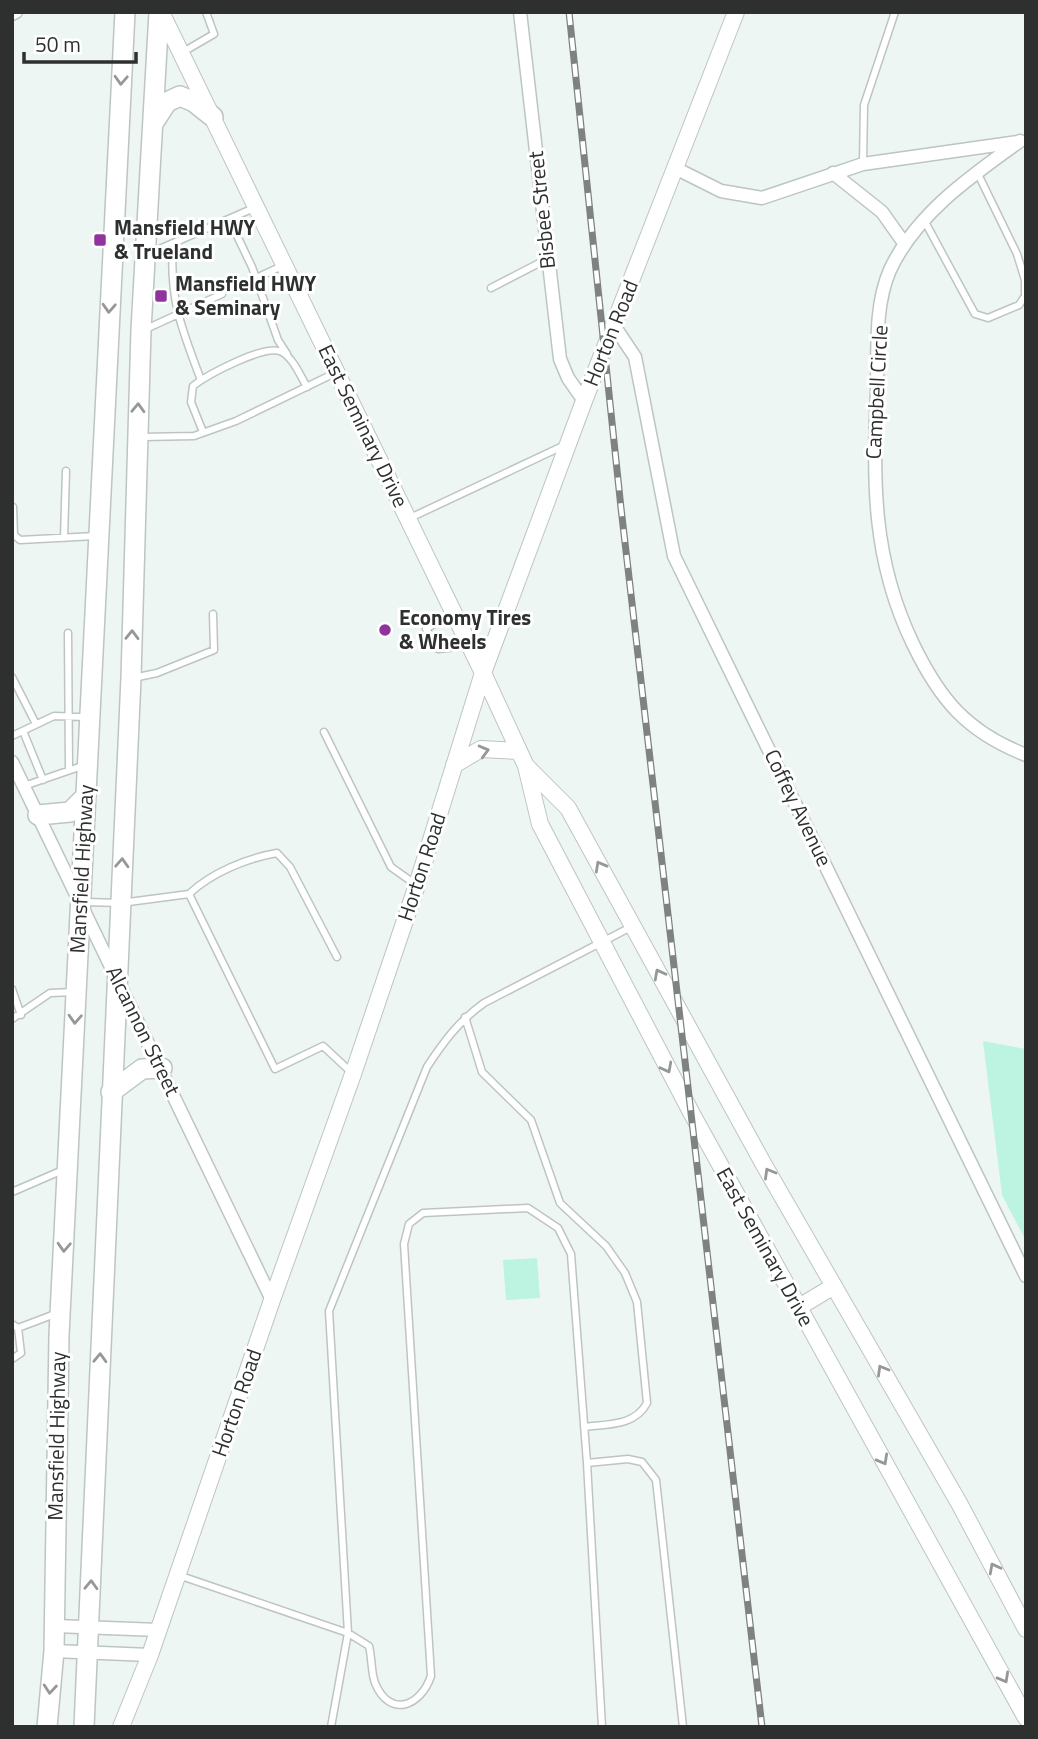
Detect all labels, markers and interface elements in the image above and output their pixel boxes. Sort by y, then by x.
scale bar [24,21,136,65]
text: 50 m [35,28,81,60]
one-way arrow [113,75,128,86]
street label: Bisbee Street [519,149,563,271]
place label: Mansfield HWY & Trueland [114,211,255,267]
marker: Mansfield HWY & Trueland [92,232,108,248]
place label: Mansfield HWY & Seminary [175,267,316,323]
street label: Horton Road [574,275,646,391]
marker: Mansfield HWY & Seminary [153,288,169,304]
one-way arrow [102,302,117,313]
street label: Campbell Circle [857,324,895,460]
street label: East Seminary Drive [311,339,417,512]
one-way arrow [131,402,146,413]
place label: Economy Tires & Wheels [399,601,531,657]
marker: Economy Tires & Wheels [377,622,393,638]
one-way arrow [124,630,139,641]
street label: Coffey Avenue [757,744,841,872]
one-way arrow [478,745,490,759]
street label: Mansfield Highway [61,784,101,954]
street label: Horton Road [388,808,454,925]
one-way arrow [115,857,130,868]
one-way arrow [595,861,608,874]
street label: Alcannon Street [99,960,189,1101]
one-way arrow [654,968,667,981]
one-way arrow [67,1014,82,1025]
one-way arrow [659,1061,673,1073]
street label: East Seminary Drive [709,1161,823,1332]
one-way arrow [764,1168,777,1180]
one-way arrow [56,1241,71,1252]
street label: Horton Road [203,1344,269,1461]
street label: Mansfield Highway [39,1351,73,1521]
one-way arrow [92,1352,107,1363]
one-way arrow [877,1365,890,1377]
one-way arrow [875,1453,889,1466]
one-way arrow [988,1563,1002,1576]
one-way arrow [83,1579,98,1590]
one-way arrow [996,1671,1009,1684]
one-way arrow [43,1684,58,1695]

